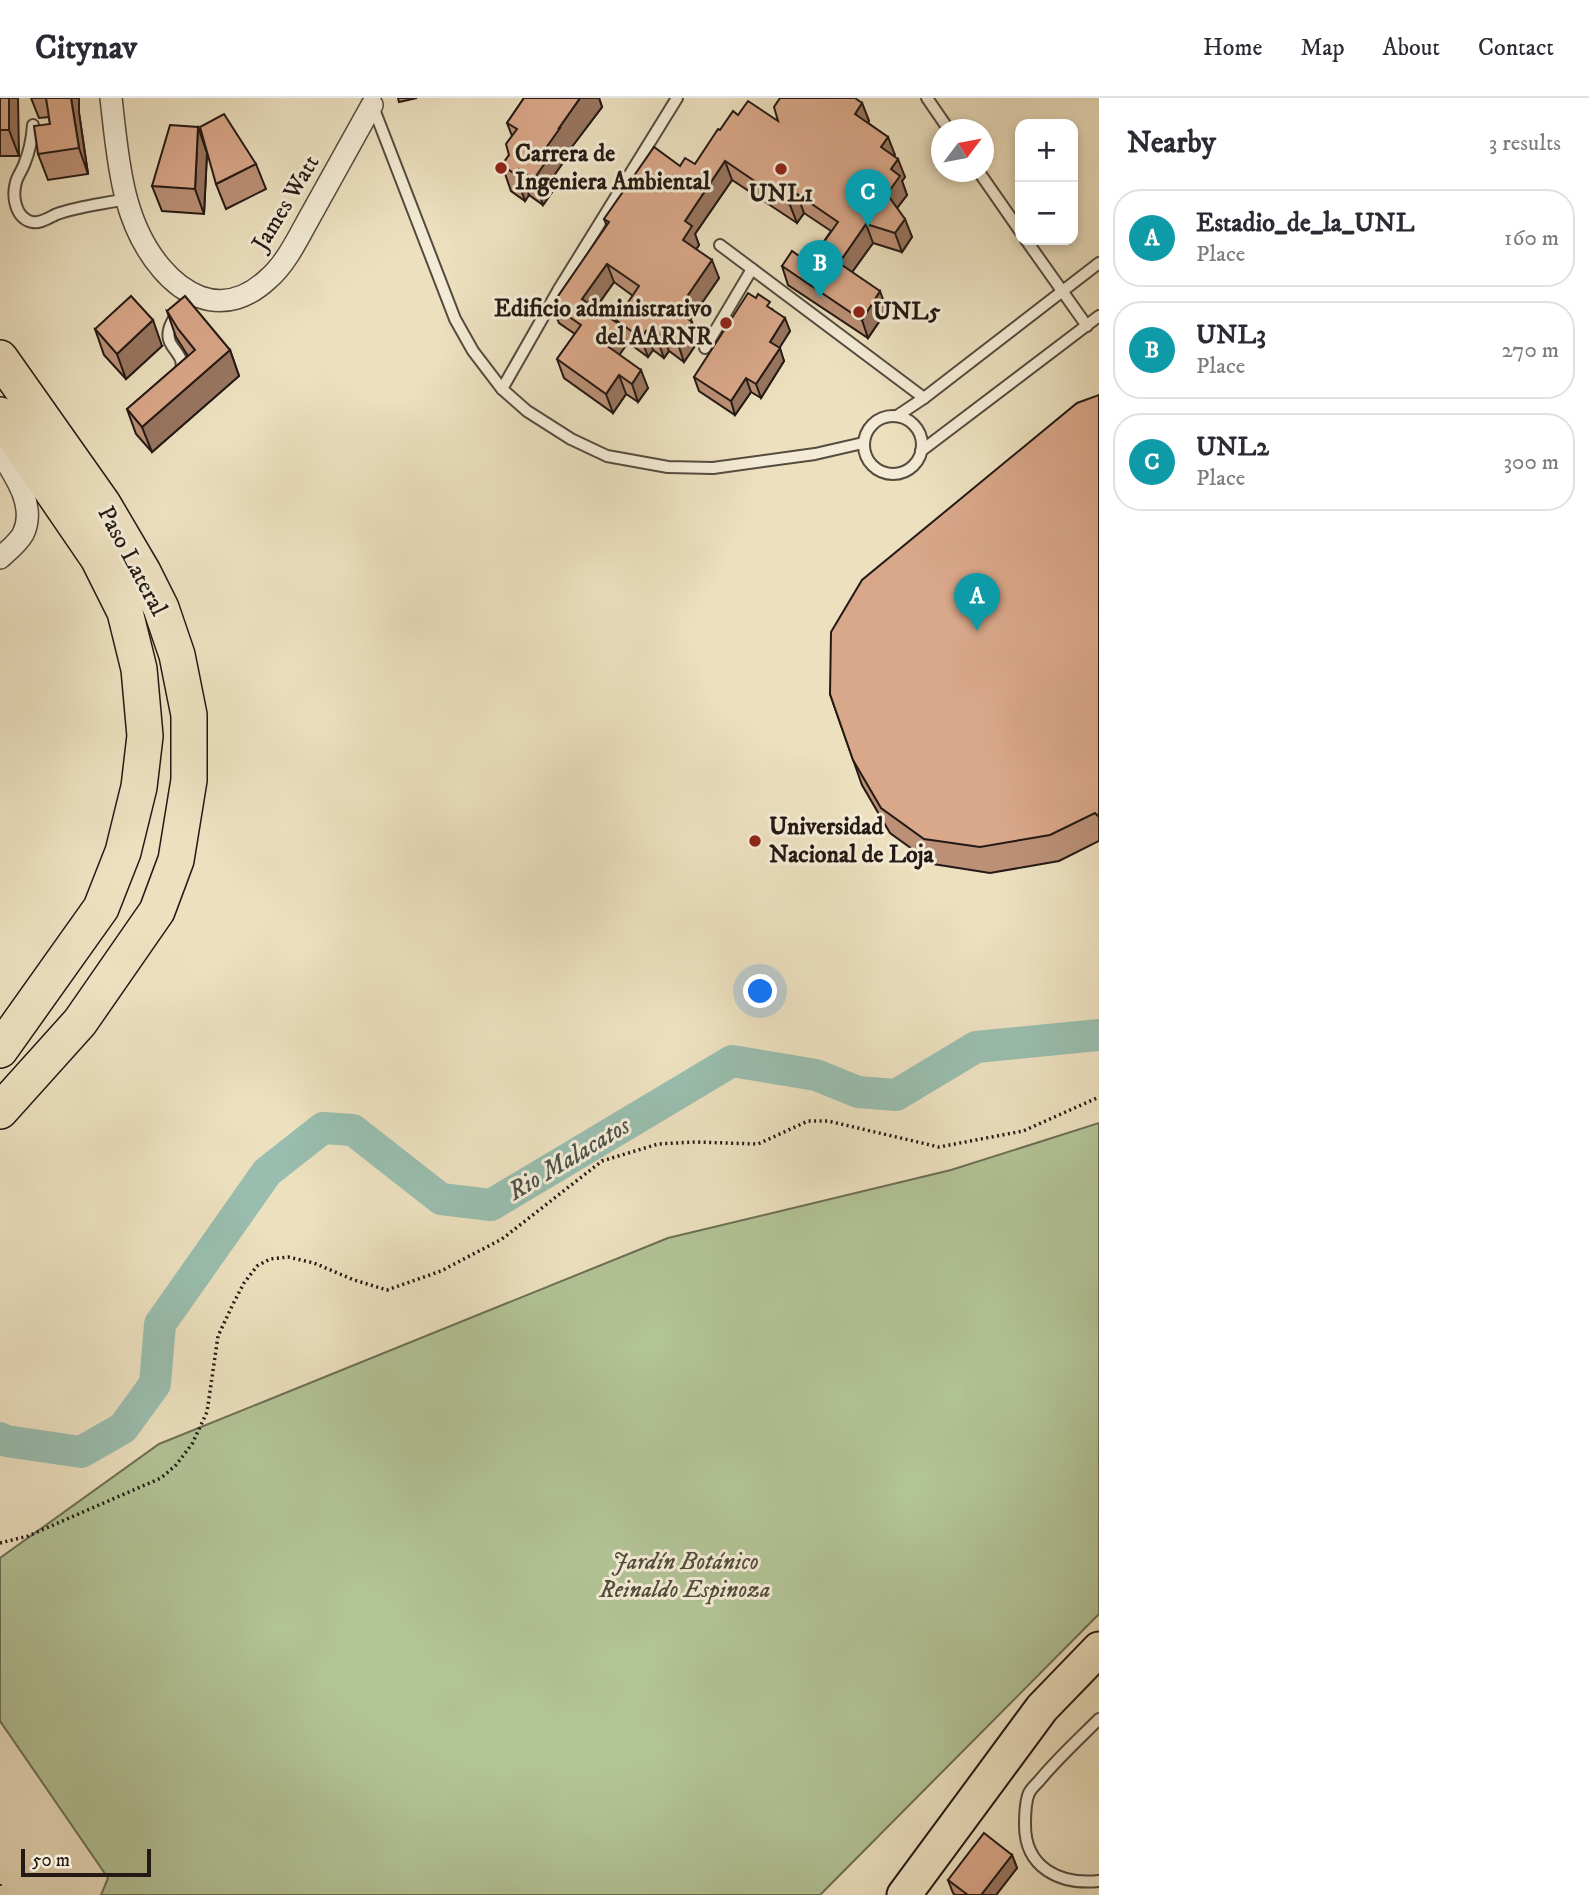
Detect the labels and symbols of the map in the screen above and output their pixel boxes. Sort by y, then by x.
north arrow [931,119,994,182]
place label: Carrera de Ingeniera Ambiental [515,139,711,197]
street label: James Watt [245,149,326,258]
marker: Carrera de Ingeniera Ambiental [493,160,509,176]
marker: UNL1 [773,161,789,177]
pin: C [845,169,891,227]
place label: UNL1 [749,179,813,209]
pin: B [797,240,843,298]
place label: Edificio administrativo del AARNR [494,294,713,352]
place label: UNL5 [873,297,941,327]
marker: UNL5 [851,304,867,320]
marker: Edificio administrativo del AARNR [718,315,734,331]
street label: Paso Lateral [90,501,174,622]
pin: A [954,573,1000,631]
place label: Universidad Nacional de Loja [769,812,934,870]
marker: Universidad Nacional de Loja [747,833,763,849]
your location [743,974,777,1008]
water label: Rio Malacatos [501,1109,637,1209]
park label: Jardín Botánico Reinaldo Espinoza [599,1547,770,1605]
scale bar [21,1846,150,1878]

